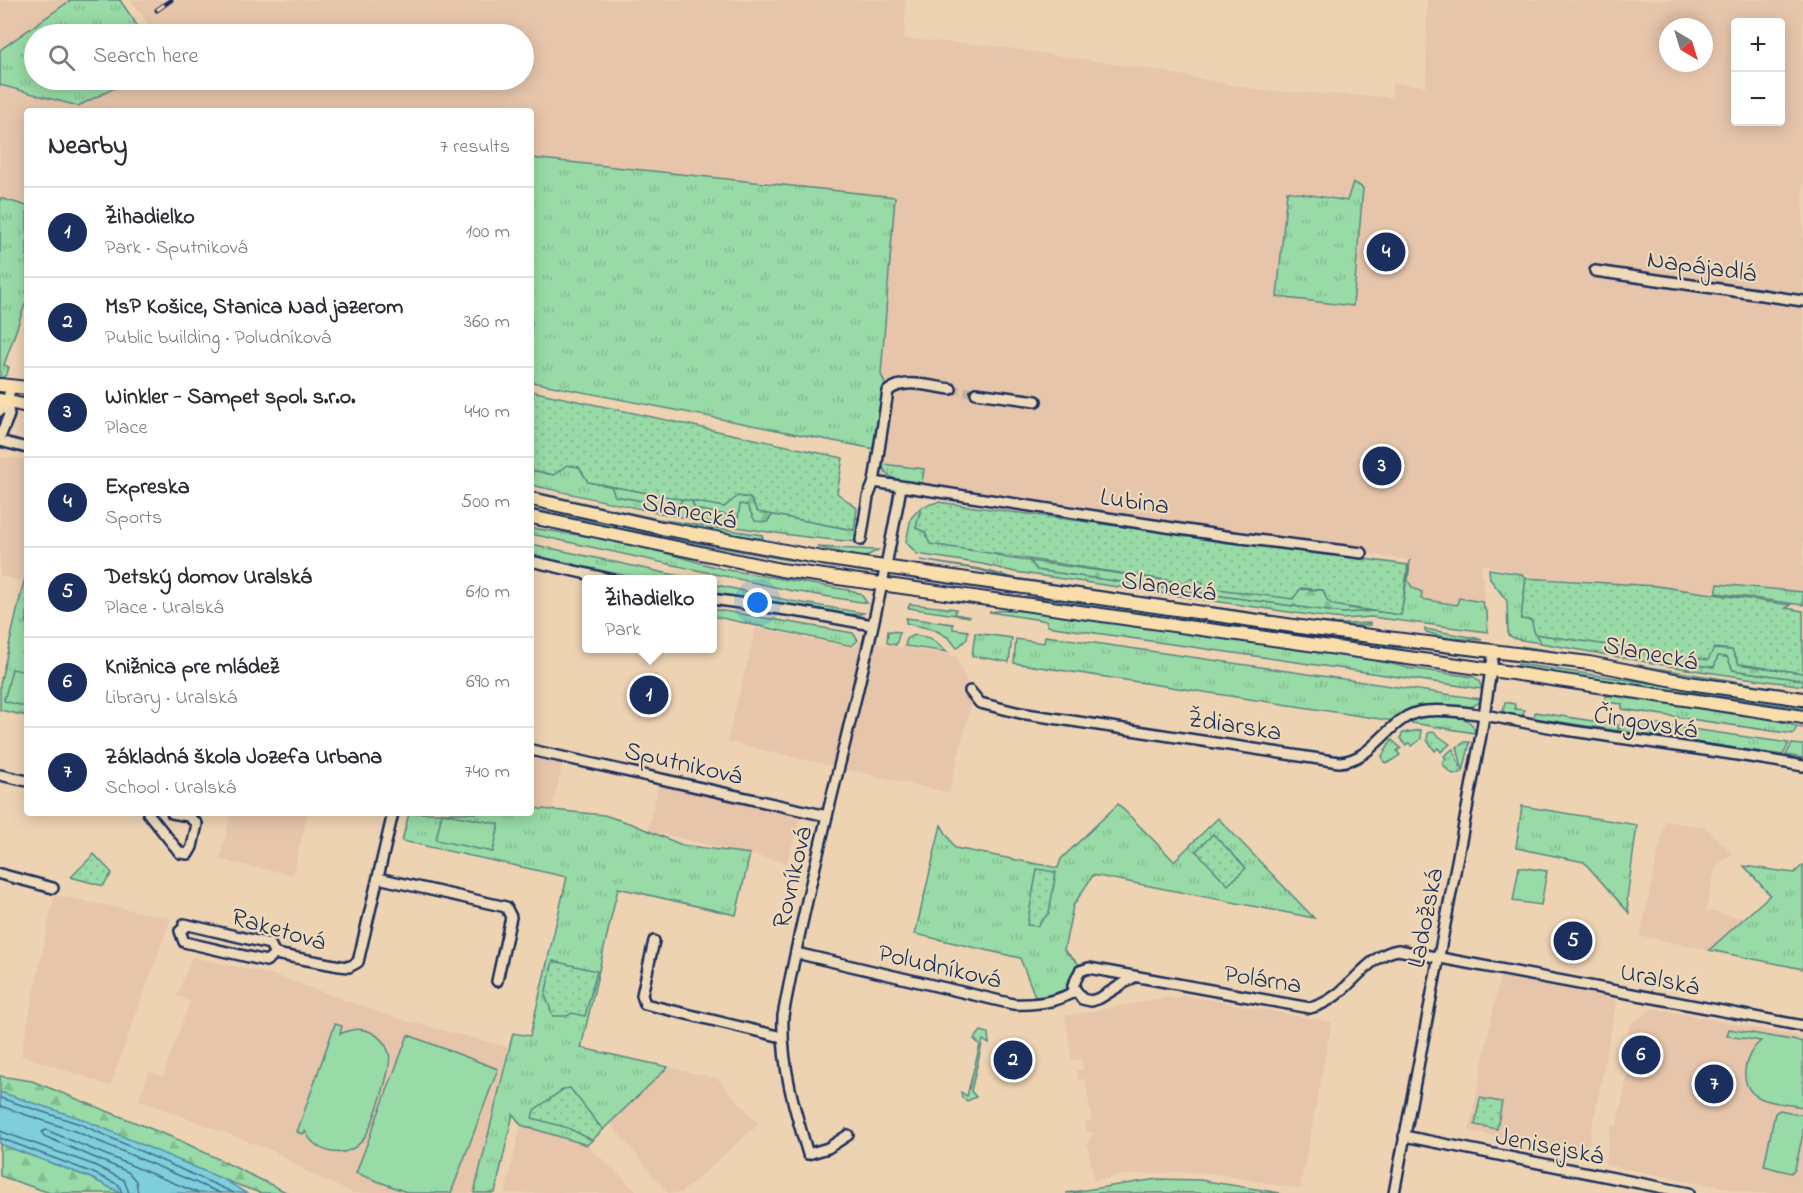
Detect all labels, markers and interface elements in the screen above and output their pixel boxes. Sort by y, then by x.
north arrow [1659,18,1713,72]
map controls [1731,18,1785,126]
button: + [1731,18,1785,72]
search box [24,24,534,90]
icon: search [45,41,78,74]
text: Search here [93,41,198,73]
button: − [1731,72,1785,126]
text: Nearby [48,128,127,166]
text: 7 results [440,133,510,162]
text: Žihadielko [105,202,195,234]
text: 1 [64,218,71,247]
text: 100 m [466,218,510,247]
pin: 4 [1366,230,1406,274]
text: Park · Sputniková [105,234,248,263]
street label: Napájadlá [1644,241,1759,294]
text: MsP Košice, Stanica Nad jazerom [105,292,403,324]
text: 2 [63,308,72,337]
text: 360 m [464,308,510,337]
text: Public building · Poludníková [105,324,331,353]
text: Winkler - Sampet spol. s.r.o. [105,382,356,414]
text: 3 [63,398,72,427]
text: 440 m [464,398,510,427]
text: Place [105,414,147,443]
pin: 3 [1362,444,1402,488]
text: Expreska [105,472,190,504]
street label: Lubina [1097,479,1172,527]
street label: Slanecká [639,484,740,541]
text: 4 [63,488,72,517]
text: 500 m [461,488,510,517]
text: Sports [105,504,162,533]
text: Detský domov Uralská [105,562,312,594]
street label: Slanecká [1119,562,1219,613]
popup [582,575,717,653]
text: 5 [62,578,73,607]
text: 610 m [466,578,510,607]
text: Žihadielko [605,584,694,616]
your location [743,588,772,617]
text: Place · Uralská [105,594,224,623]
text: Park [605,616,641,645]
street label: Slanecká [1600,627,1701,683]
text: Knižnica pre mládež [105,652,279,684]
text: 6 [63,668,72,697]
text: 690 m [466,668,510,697]
pin: 1 [630,672,668,718]
text: Library · Uralská [105,684,237,713]
street label: Čingovská [1591,697,1700,751]
street label: Ždiarska [1185,701,1284,753]
street label: Sputniková [621,733,746,797]
text: Základná škola Jozefa Urbana [105,742,382,774]
text: 7 [63,758,72,787]
text: 740 m [464,758,510,787]
text: School · Uralská [105,774,236,803]
street label: Rovníková [764,823,824,932]
street label: Ladožská [1399,866,1455,972]
street label: Raketová [226,899,330,963]
pin: 5 [1554,918,1592,964]
street label: Poludníková [874,935,1005,1001]
street label: Uralská [1616,954,1703,1008]
street label: Polárna [1221,956,1304,1006]
pin: 6 [1622,1032,1660,1078]
pin: 2 [994,1038,1032,1082]
pin: 7 [1694,1062,1734,1106]
street label: Jenisejská [1492,1119,1607,1177]

